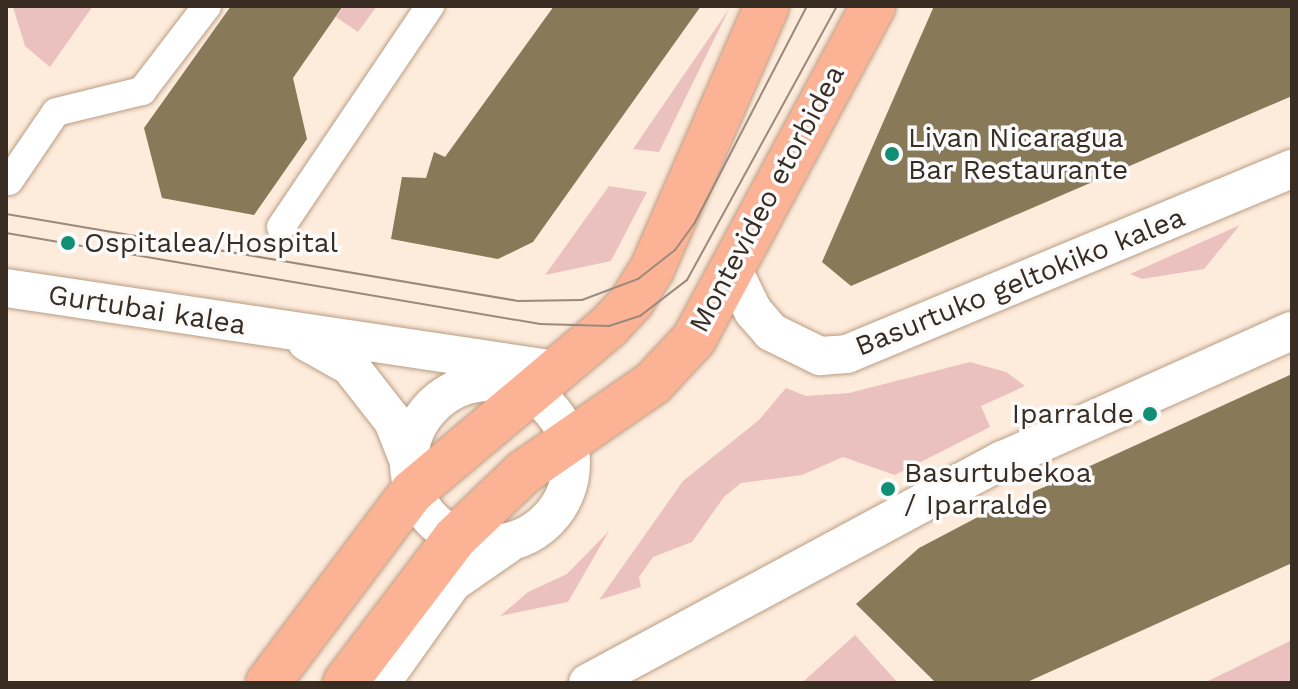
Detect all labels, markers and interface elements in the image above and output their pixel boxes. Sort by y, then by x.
street label: Montevideo etorbidea [682,60,852,338]
place label: Livan Nicaragua Bar Restaurante [908,121,1129,187]
marker: Livan Nicaragua Bar Restaurante [883,145,901,163]
street label: Basurtuko geltokiko kalea [850,200,1190,364]
place label: Ospitalea/Hospital [84,226,338,260]
marker: Ospitalea/Hospital [59,234,77,252]
street label: Gurtubai kalea [46,278,248,342]
place label: Iparralde [1012,397,1134,431]
marker: Iparralde [1141,405,1159,423]
place label: Basurtubekoa / Iparralde [904,456,1091,522]
marker: Basurtubekoa / Iparralde [879,480,897,498]

